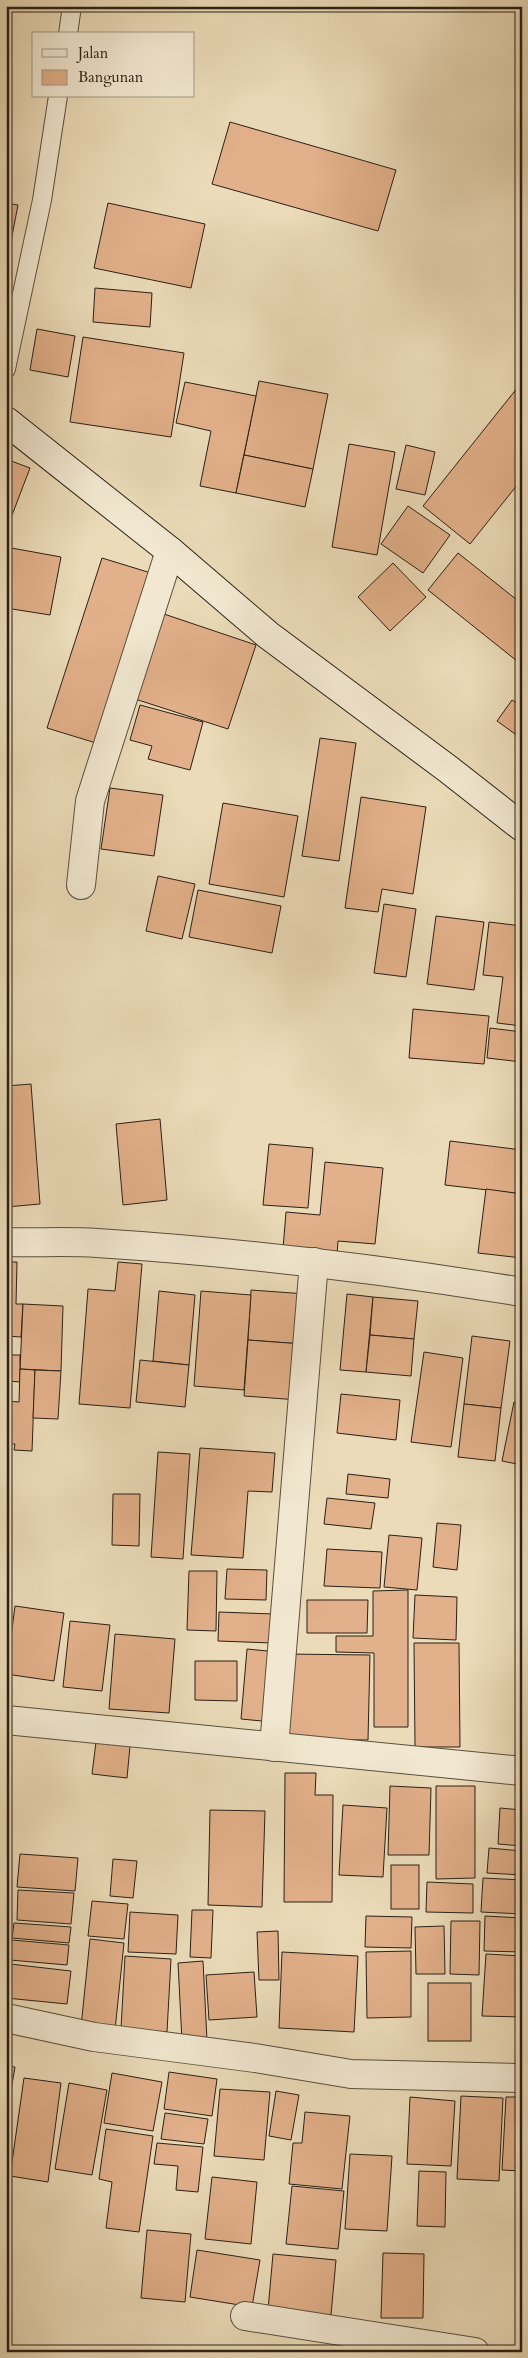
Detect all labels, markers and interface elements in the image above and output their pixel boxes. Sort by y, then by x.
legend [32,32,195,98]
text: Jalan [76,43,109,63]
text: Bangunan [78,67,144,87]

